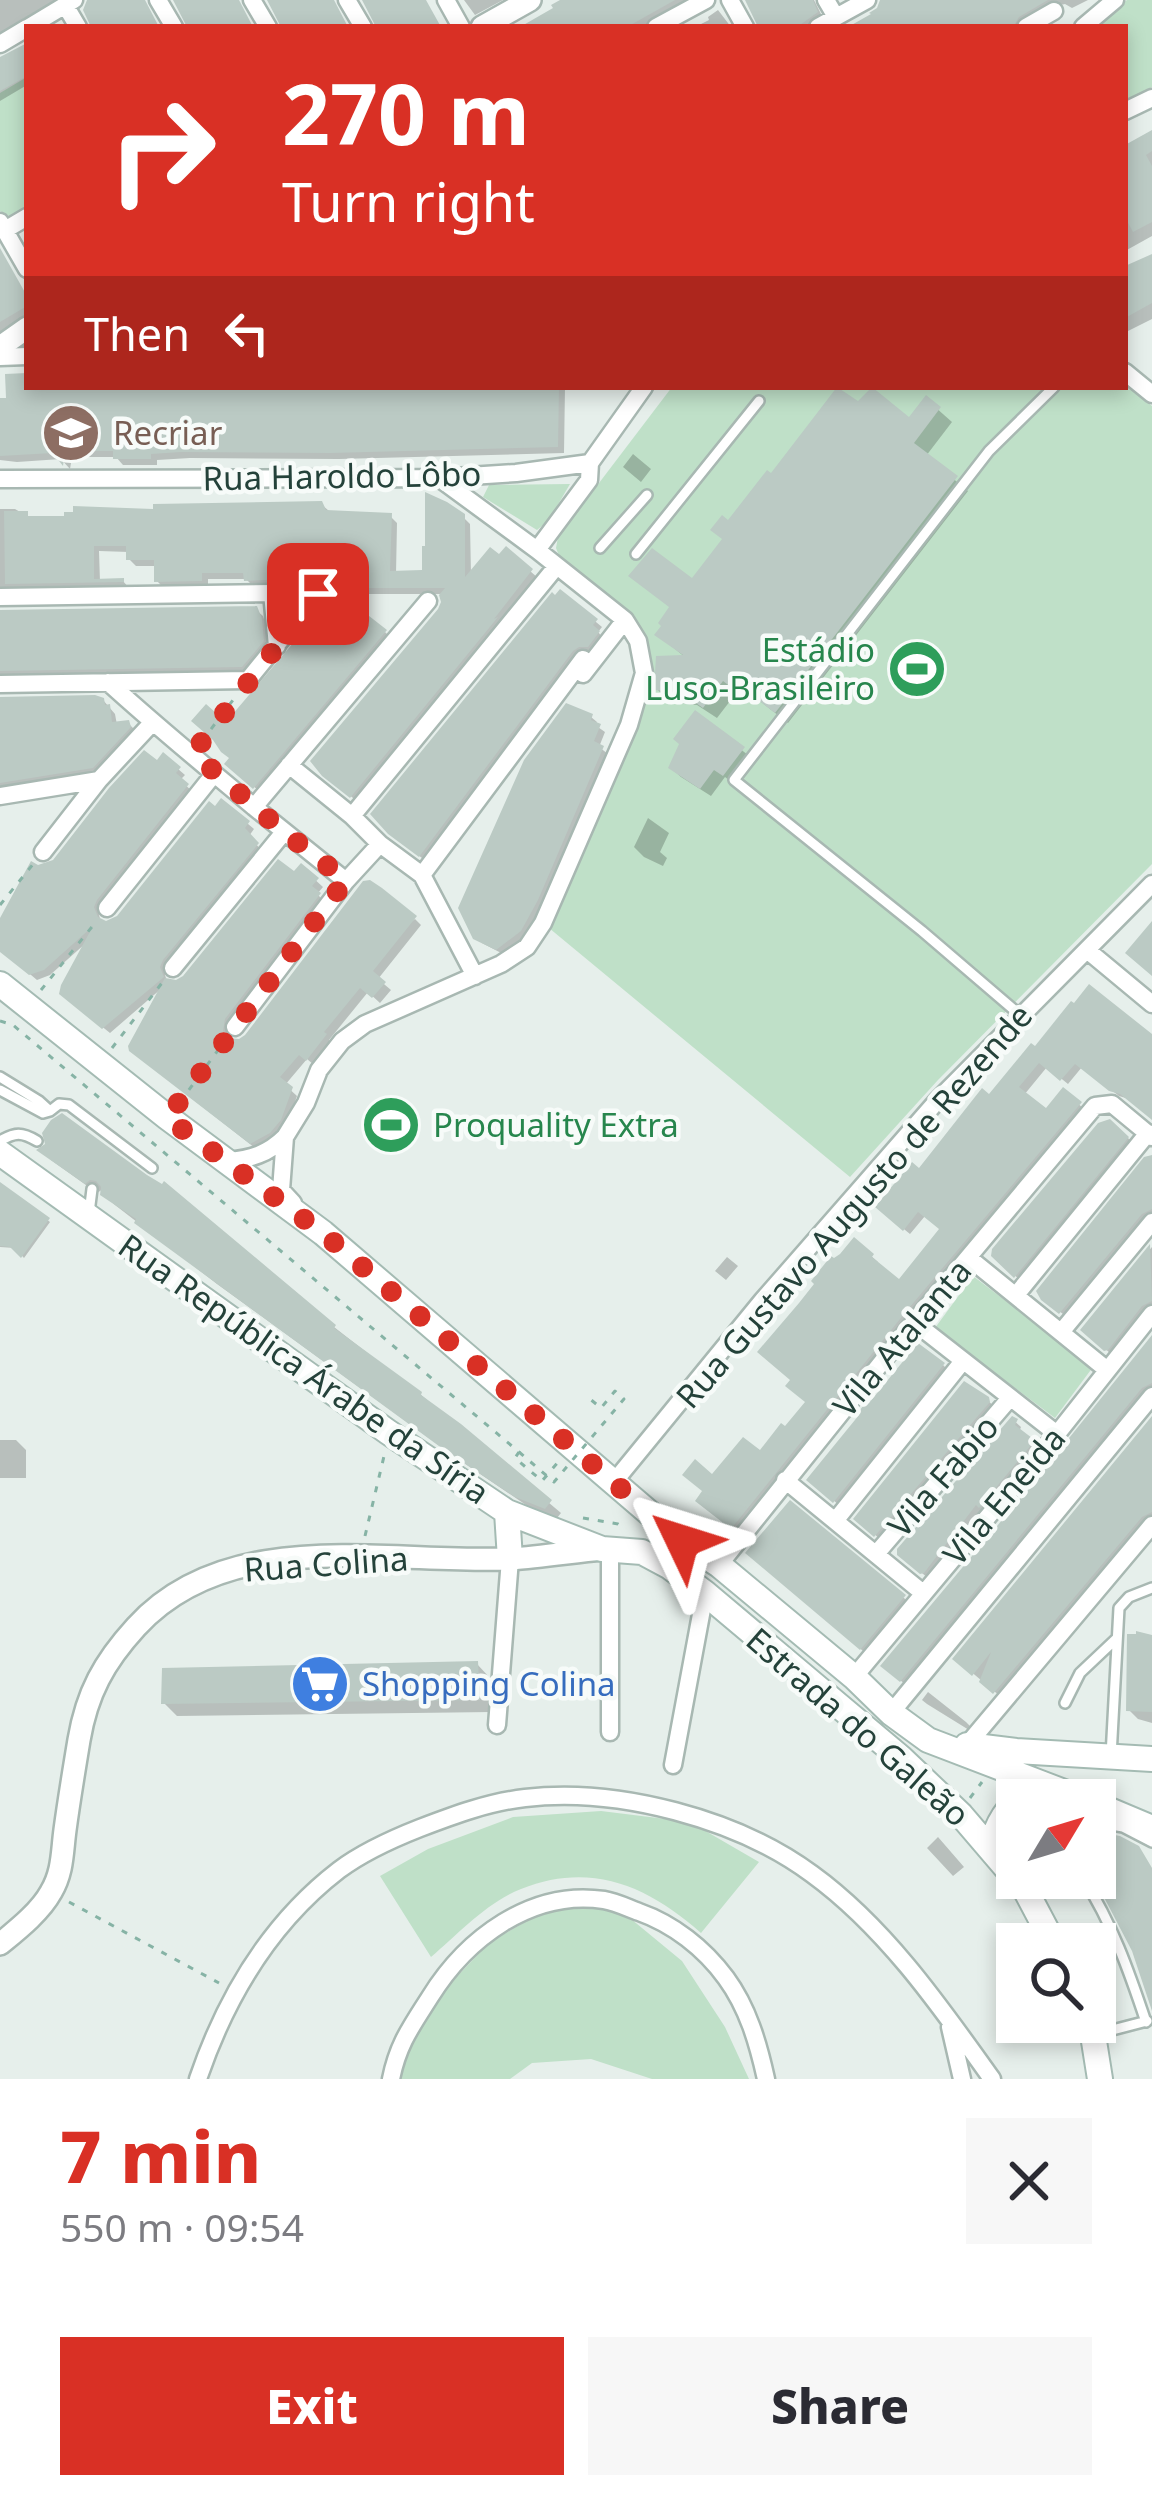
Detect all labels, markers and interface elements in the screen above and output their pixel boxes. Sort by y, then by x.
text: 270 m [282,55,530,170]
icon: right [84,72,240,228]
text: Turn right [282,164,535,238]
icon: left [214,300,280,366]
text: Then [84,303,190,364]
school or university icon: Recriar [40,402,102,464]
place label: Recriar [113,410,223,455]
street label: Rua Haroldo Lôbo [202,451,482,500]
pin [267,543,369,645]
icon: arrive [285,561,351,627]
place label: Estádio Luso-Brasileiro [645,627,875,710]
sports icon: Estádio Luso-Brasileiro [886,638,948,700]
street label: Rua Gustavo Augusto de Rezende [665,994,1042,1417]
sports icon: Proquality Extra [360,1094,422,1156]
place label: Proquality Extra [433,1102,679,1147]
street label: Rua República Árabe da Síria [110,1223,499,1514]
street label: Vila Atalanta [822,1249,981,1426]
street label: Vila Fabio [877,1405,1008,1546]
street label: Vila Eneida [932,1417,1075,1575]
position arrow [619,1478,745,1604]
street label: Rua Colina [242,1535,410,1592]
street label: Estrada do Galeão [737,1617,979,1836]
supermarket icon: Shopping Colina [289,1653,351,1715]
place label: Shopping Colina [362,1661,616,1706]
north arrow [996,1779,1116,1899]
map controls [996,1779,1116,2043]
button: search [996,1923,1116,2043]
text: 7 min [60,2106,261,2204]
button: close [966,2118,1092,2244]
text: 550 m · 09:54 [60,2200,304,2253]
button: Exit [60,2337,564,2475]
button: Share [588,2337,1092,2475]

